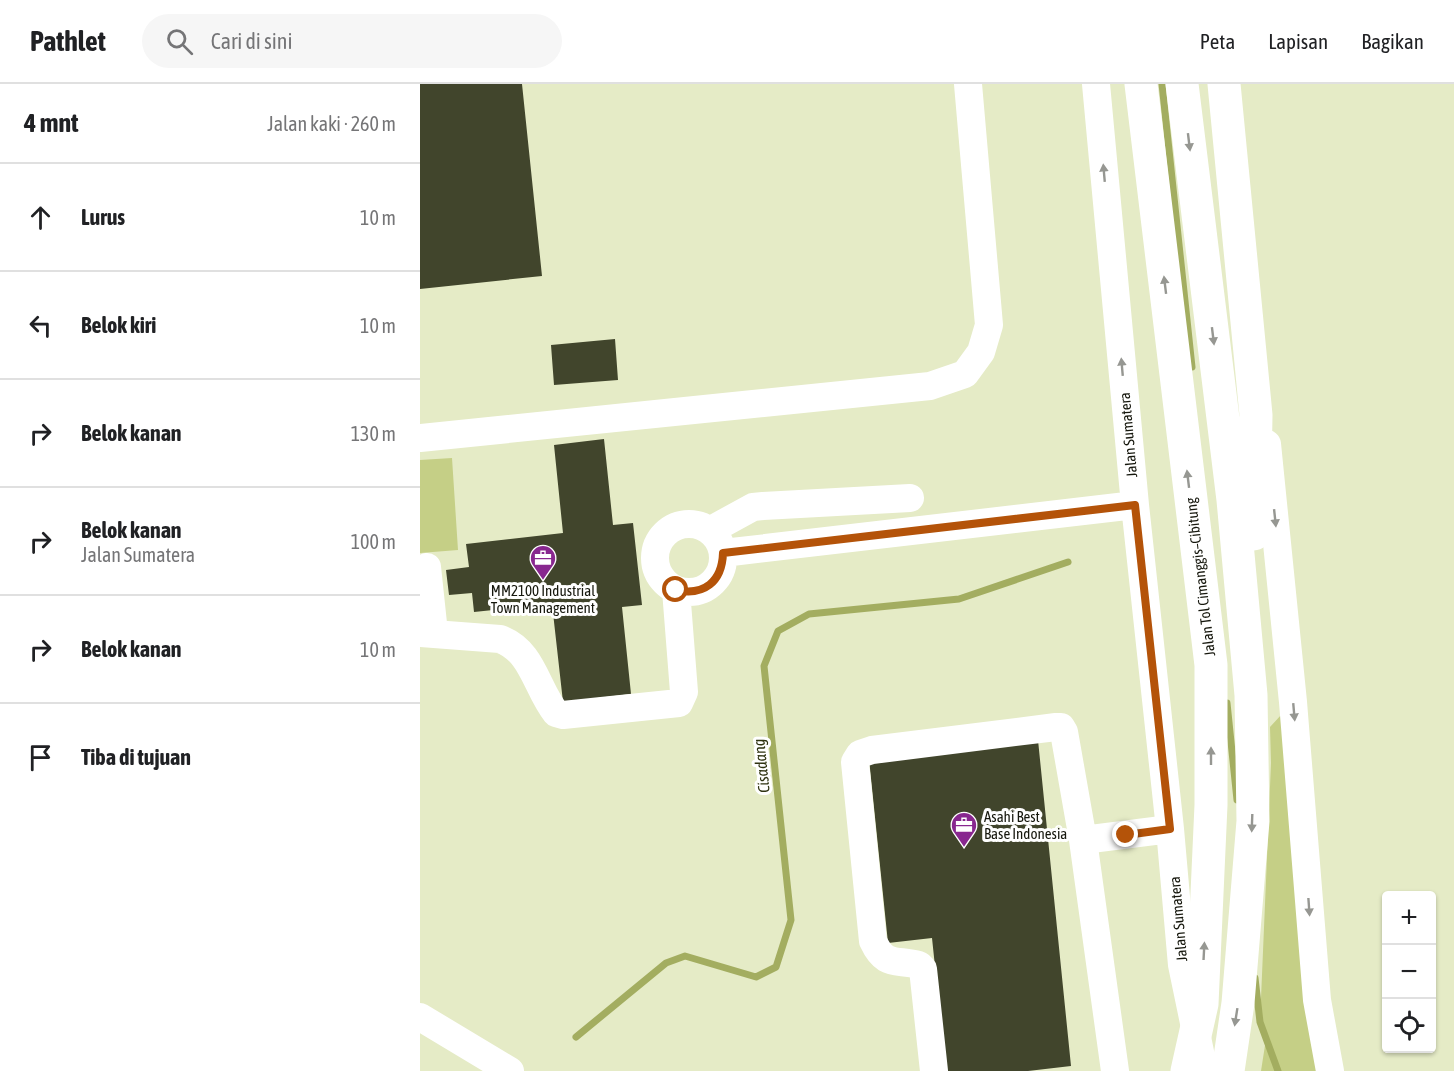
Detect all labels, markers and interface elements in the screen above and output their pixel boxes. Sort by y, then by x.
search box [142,14,562,68]
text: Pathlet [30,25,106,57]
icon: search [163,25,196,58]
text: Cari di sini [211,28,293,54]
text: Peta [1200,29,1235,53]
text: Lapisan [1268,29,1328,53]
text: Bagikan [1361,29,1424,53]
text: 4 mnt [24,108,79,138]
text: Jalan kaki · 260 m [267,112,396,135]
one-way arrow [1185,133,1194,152]
one-way arrow [1099,163,1109,182]
icon: ahead [24,201,57,234]
text: Lurus [81,204,125,230]
text: 10 m [360,206,396,229]
one-way arrow [1160,276,1170,295]
icon: left [24,309,57,342]
text: Belok kiri [81,312,156,338]
text: 10 m [360,314,396,337]
one-way arrow [1208,326,1218,345]
one-way arrow [1117,357,1127,376]
street label: Jalan Sumatera [1116,392,1140,478]
icon: right [24,417,57,450]
text: Belok kanan [81,420,182,446]
text: 130 m [351,422,396,445]
one-way arrow [1184,469,1193,488]
street label: Jalan Tol Cimanggis–Cibitung [1182,496,1218,657]
one-way arrow [1270,509,1280,528]
text: Belok kanan [81,517,182,543]
icon: right [24,525,57,558]
text: 100 m [351,530,396,553]
text: Jalan Sumatera [81,543,195,566]
office icon: MM2100 Industrial Town Management [528,543,558,581]
route start [662,576,688,602]
place label: MM2100 Industrial Town Management [491,582,595,616]
icon: right [24,633,57,666]
text: Belok kanan [81,636,182,662]
text: 10 m [360,638,396,661]
one-way arrow [1289,703,1299,722]
water label: Cisadang [749,738,774,794]
icon: arrive [24,741,57,774]
text: Tiba di tujuan [81,744,191,770]
one-way arrow [1206,747,1216,766]
place label: Asahi Best Base Indonesia [984,808,1067,842]
office icon: Asahi Best Base Indonesia [949,810,979,848]
one-way arrow [1247,813,1257,832]
route end [1112,821,1138,847]
street label: Jalan Sumatera [1166,876,1190,962]
map controls [1382,891,1436,1053]
button: + [1382,891,1436,945]
one-way arrow [1305,897,1314,916]
one-way arrow [1200,942,1209,961]
button: − [1382,945,1436,999]
button: locate [1382,999,1436,1053]
one-way arrow [1232,1007,1241,1026]

